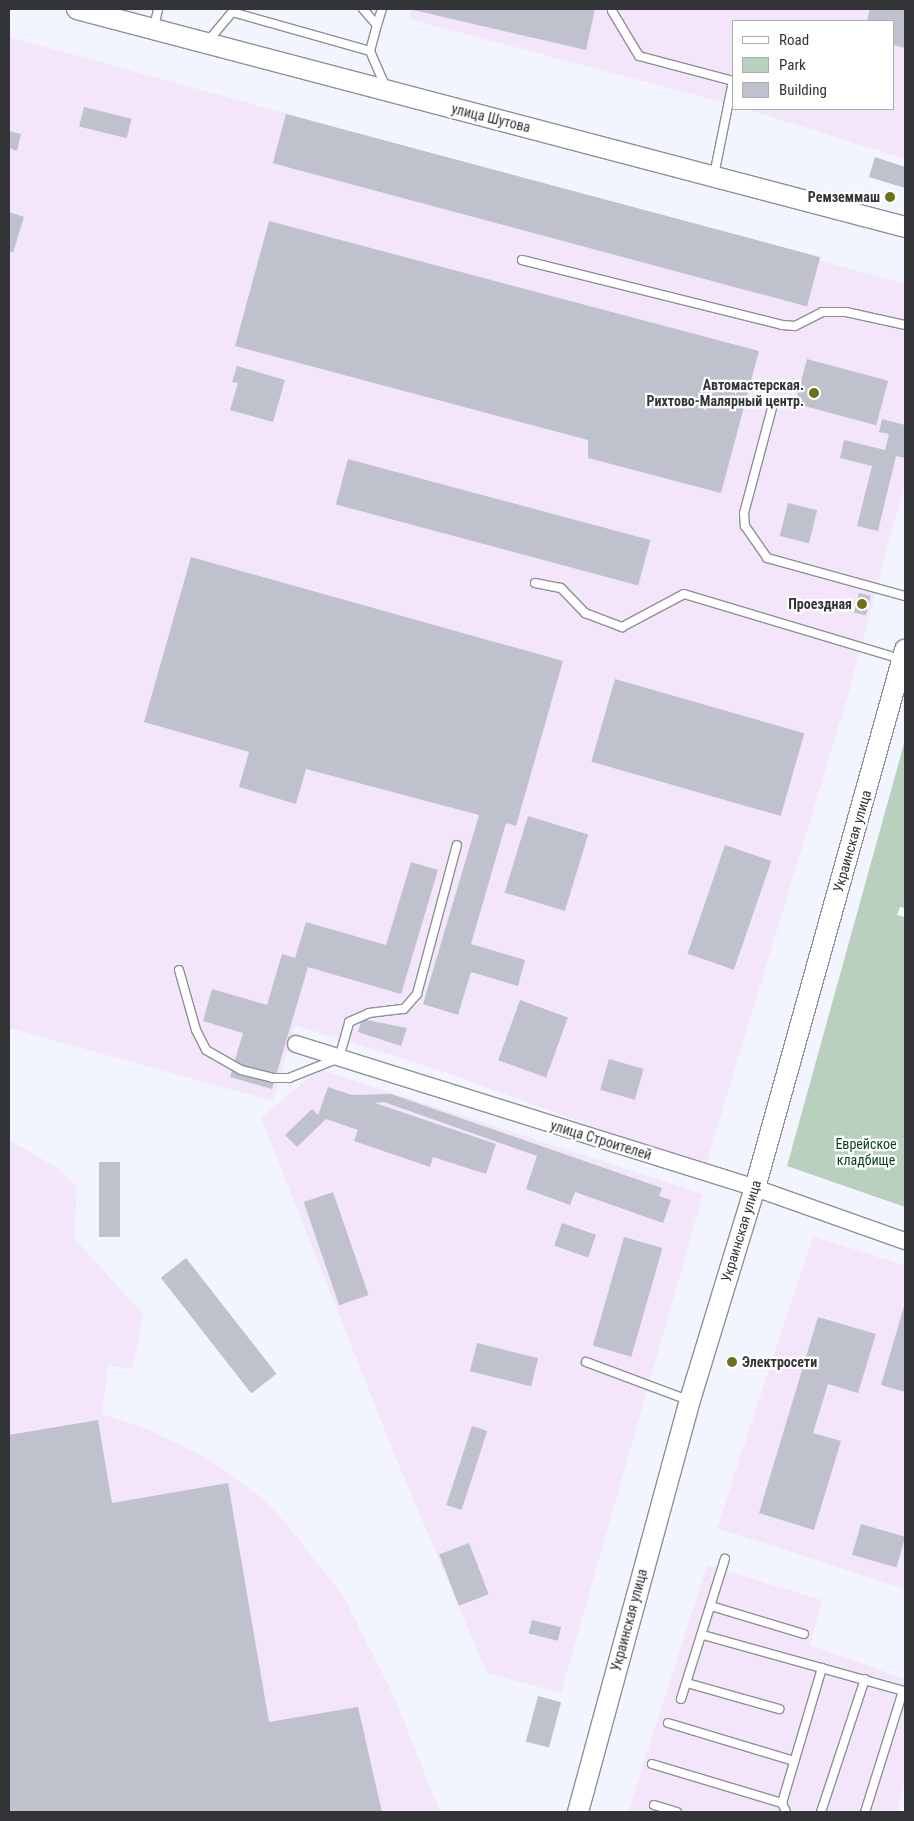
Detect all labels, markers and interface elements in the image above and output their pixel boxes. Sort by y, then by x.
legend [732,20,894,110]
text: Road [779,31,809,49]
text: Park [779,56,806,74]
text: Building [779,81,827,99]
street label: улица Шутова [450,100,532,136]
place label: Ремземмаш [808,189,880,205]
marker: Ремземмаш [884,191,896,203]
place label: Автомастерская. Рихтово-Малярный центр. [646,377,804,410]
marker: Автомастерская. Рихтово-Малярный центр. [808,387,820,399]
place label: Проездная [788,596,852,612]
marker: Проездная [856,598,868,610]
street label: Украинская улица [829,788,875,894]
street label: улица Строителей [548,1117,654,1163]
park label: Еврейское кладбище [835,1136,897,1168]
street label: Украинская улица [718,1178,764,1284]
place label: Электросети [742,1354,817,1370]
marker: Электросети [726,1356,738,1368]
street label: Украинская улица [607,1567,651,1673]

